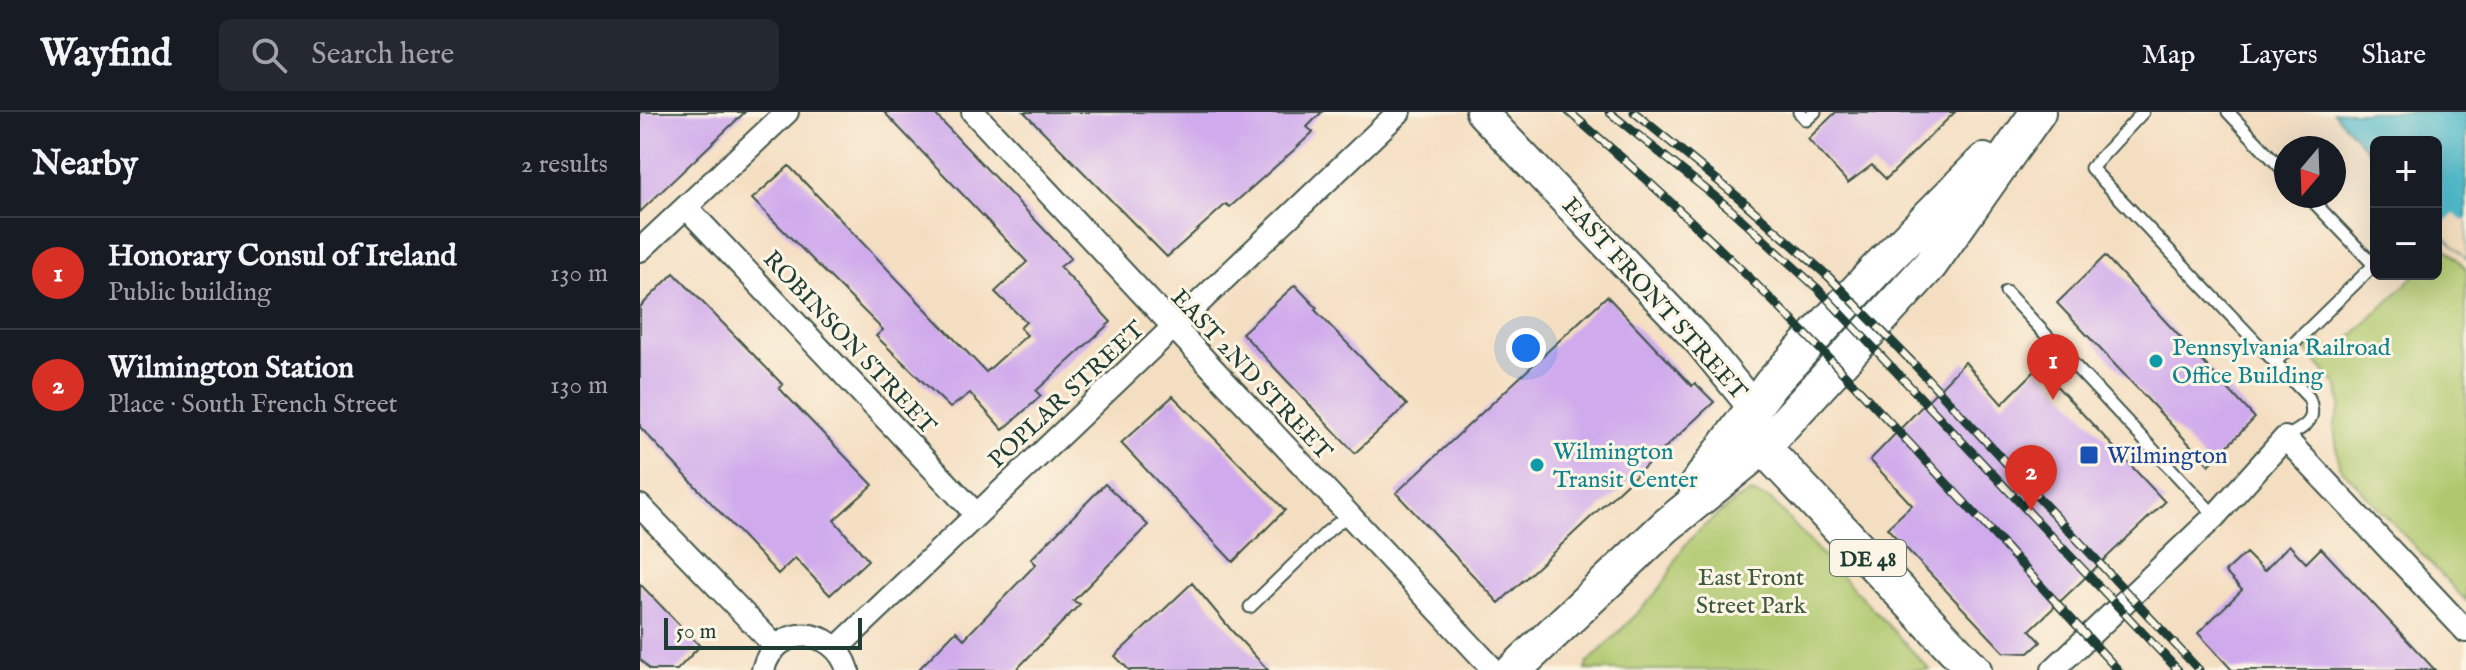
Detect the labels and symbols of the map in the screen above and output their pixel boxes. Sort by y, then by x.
north arrow [2274,136,2346,208]
street label: EAST FRONT STREET [1555,191,1754,407]
street label: ROBINSON STREET [756,245,943,442]
street label: EAST 2ND STREET [1164,283,1339,468]
street label: POPLAR STREET [982,314,1152,476]
your location [1506,328,1546,368]
place label: Pennsylvania Railroad Office Building [2172,333,2391,392]
pin: 1 [2027,334,2079,400]
marker: Pennsylvania Railroad Office Building [2147,352,2165,370]
place label: Wilmington Transit Center [1553,437,1698,496]
place label: Wilmington [2107,441,2228,472]
marker: Wilmington [2078,444,2100,466]
pin: 2 [2005,445,2057,511]
marker: Wilmington Transit Center [1528,456,1546,474]
road number: DE 48 [1830,540,1906,576]
park label: East Front Street Park [1696,563,1806,622]
scale bar [664,614,862,650]

